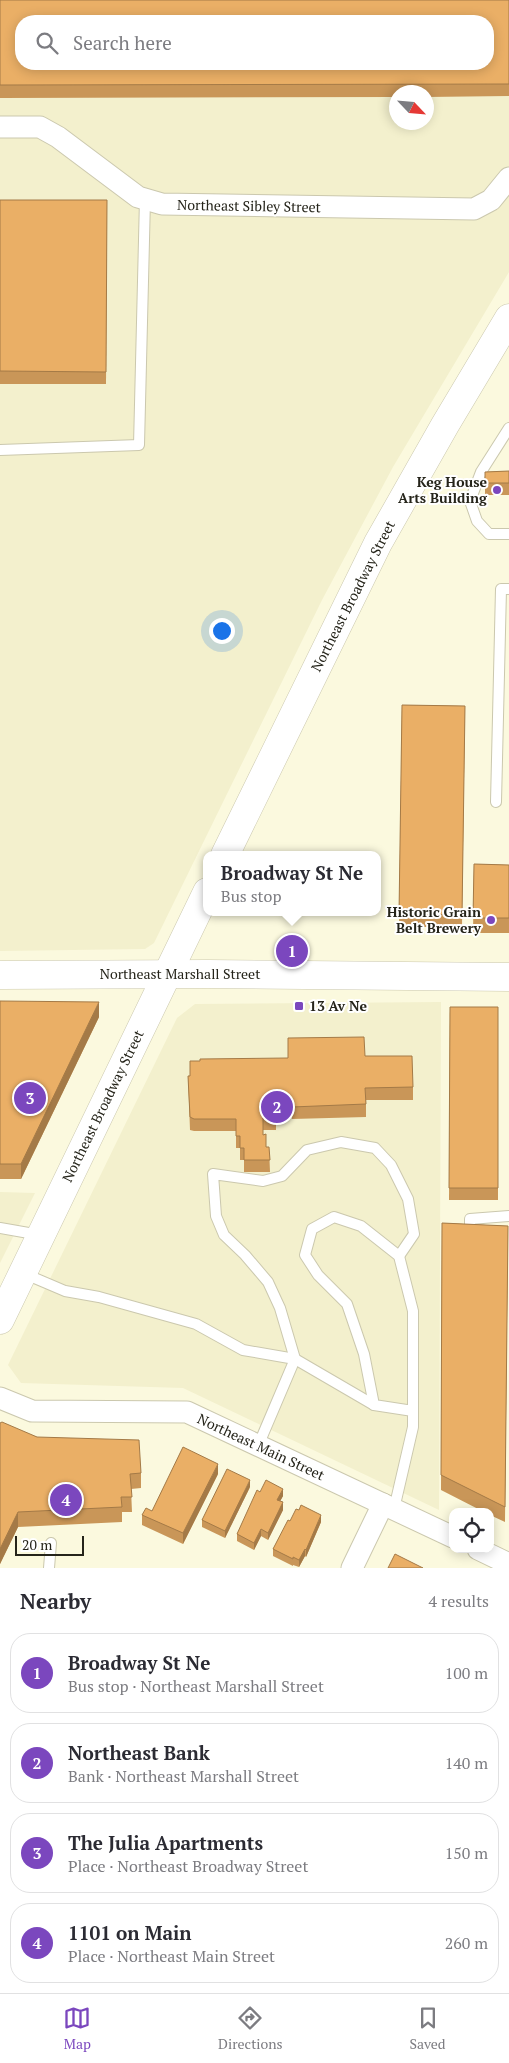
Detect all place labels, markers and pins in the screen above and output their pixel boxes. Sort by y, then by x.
place label: Keg House Arts Building [398,472,488,507]
marker: Keg House Arts Building [491,484,503,496]
place label: Historic Grain Belt Brewery [387,902,482,937]
marker: Historic Grain Belt Brewery [485,914,497,926]
pin: 1 [276,932,308,970]
place label: 13 Av Ne [309,996,368,1015]
marker: 13 Av Ne [293,1000,305,1012]
pin: 3 [14,1079,46,1117]
pin: 2 [261,1088,293,1126]
pin: 4 [50,1481,82,1519]

